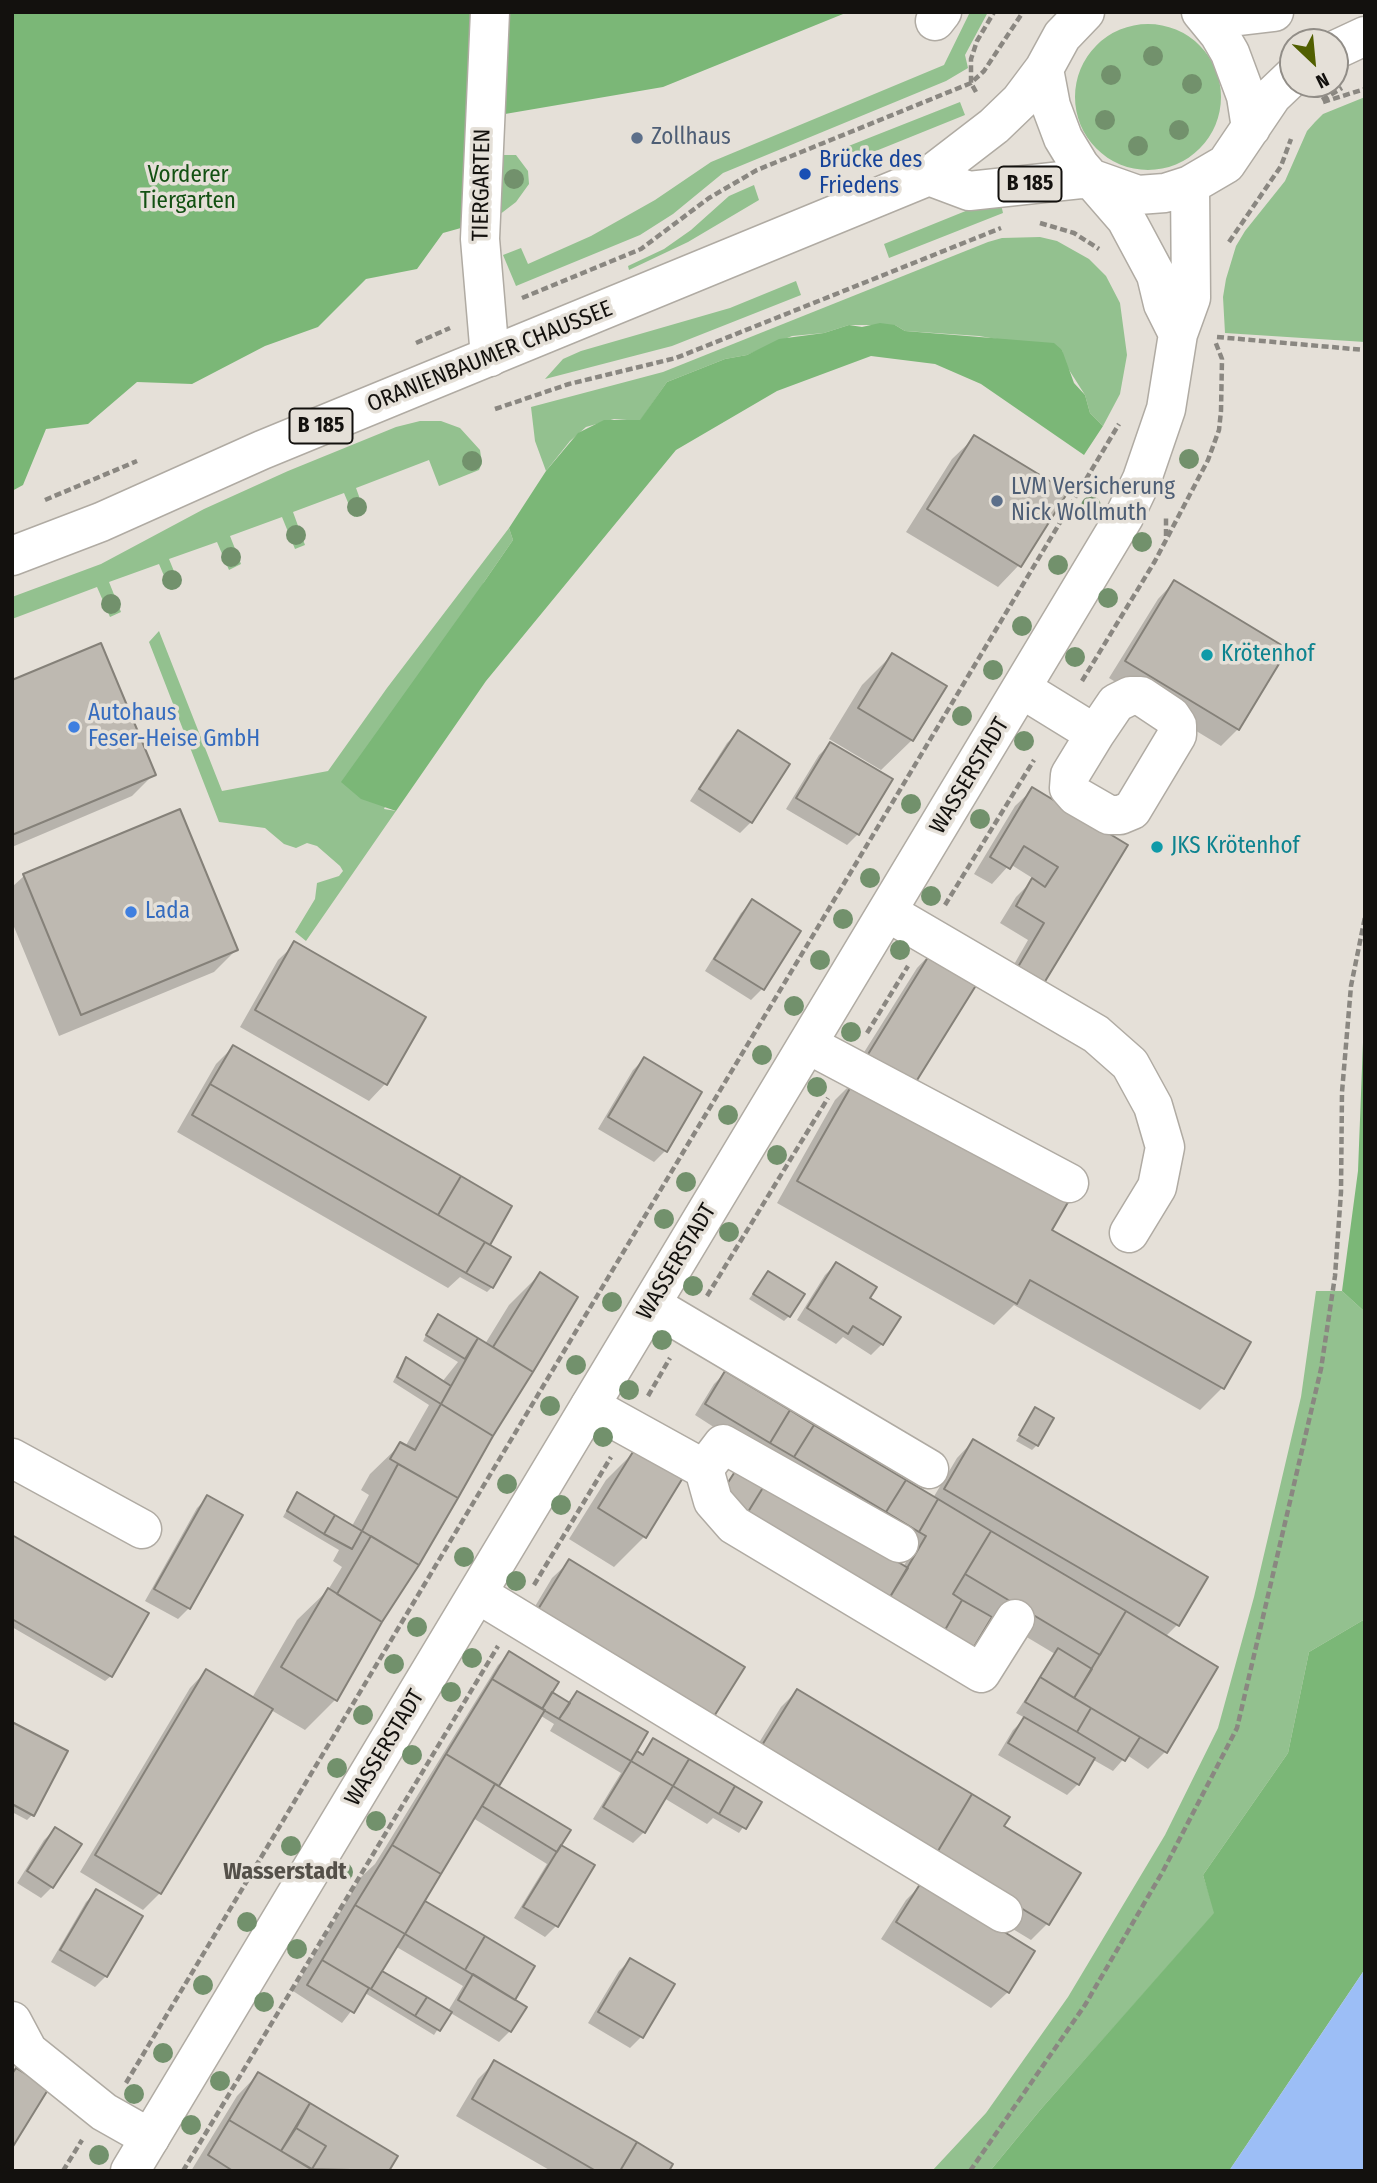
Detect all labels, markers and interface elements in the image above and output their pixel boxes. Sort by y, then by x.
north arrow [1279,28,1349,98]
text: N [1312,68,1333,93]
place label: Zollhaus [651,124,731,152]
street label: TIERGARTEN [467,128,497,242]
marker: Zollhaus [629,130,645,146]
place label: Brücke des Friedens [819,147,922,201]
park label: Vorderer Tiergarten [140,162,236,216]
marker: Brücke des Friedens [797,166,813,182]
road number: B 185 [998,166,1062,202]
street label: ORANIENBAUMER CHAUSSEE [364,295,616,419]
road number: B 185 [290,408,352,444]
place label: LVM Versicherung Nick Wollmuth [1011,474,1175,528]
marker: LVM Versicherung Nick Wollmuth [989,493,1005,509]
place label: Krötenhof [1221,641,1315,669]
marker: Krötenhof [1199,647,1215,663]
place label: Autohaus Feser-Heise GmbH [88,700,260,754]
street label: WASSERSTADT [925,713,1015,839]
marker: Autohaus Feser-Heise GmbH [66,719,82,735]
place label: JKS Krötenhof [1171,833,1300,861]
marker: JKS Krötenhof [1149,839,1165,855]
place label: Lada [145,898,190,926]
marker: Lada [123,904,139,920]
street label: WASSERSTADT [632,1199,722,1325]
street label: WASSERSTADT [340,1685,430,1811]
district label: Wasserstadt [223,1858,347,1886]

